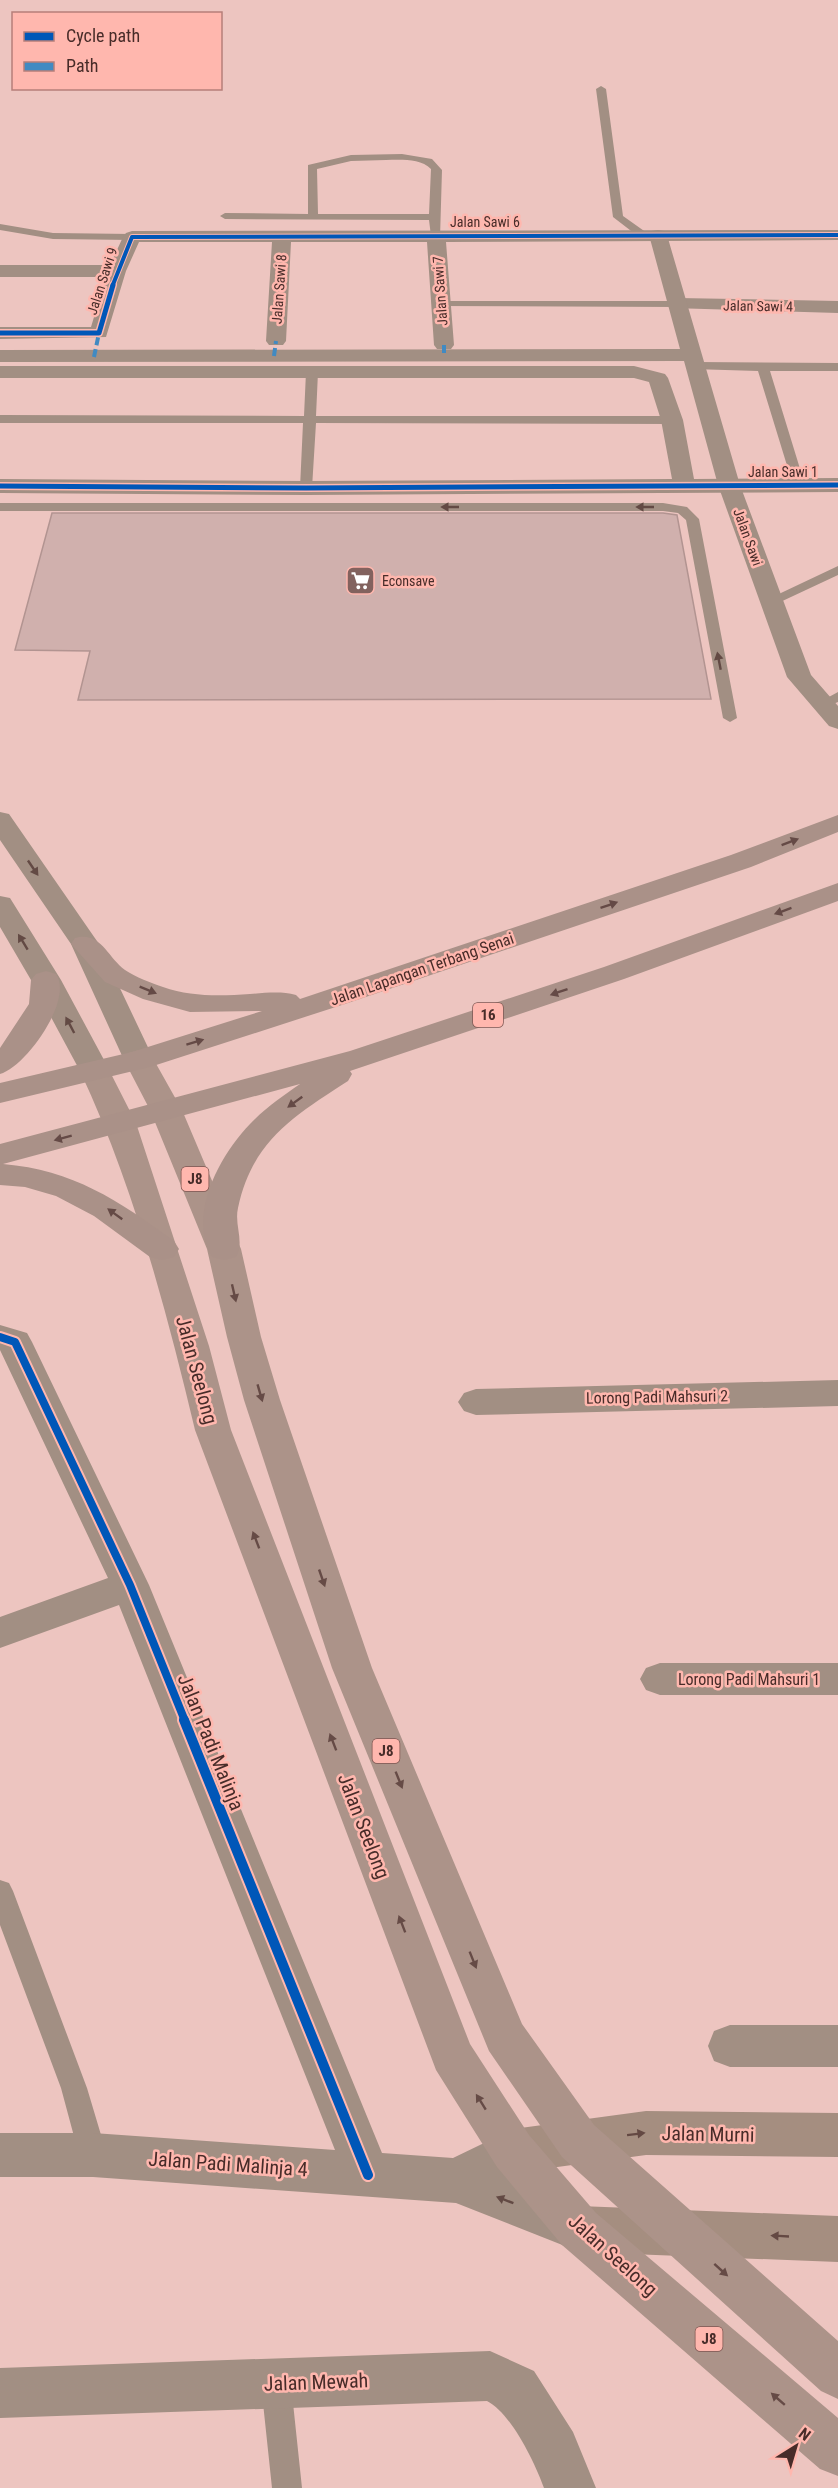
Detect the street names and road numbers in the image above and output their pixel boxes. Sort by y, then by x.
street label: Jalan Sawi 6 [450,214,520,230]
street label: Jalan Sawi 9 [84,245,120,317]
street label: Jalan Sawi 8 [269,254,289,324]
street label: Jalan Sawi 7 [430,256,450,326]
street label: Jalan Sawi 4 [723,297,793,315]
street label: Jalan Sawi 1 [748,464,818,480]
street label: Jalan Sawi [730,506,766,568]
street label: Jalan Lapangan Terbang Senai [328,929,516,1009]
road number: 16 [473,1003,503,1027]
road number: J8 [182,1167,208,1191]
street label: Jalan Seelong [171,1313,223,1427]
street label: Lorong Padi Mahsuri 2 [586,1386,728,1408]
street label: Jalan Padi Malinja [173,1670,249,1814]
street label: Lorong Padi Mahsuri 1 [678,1670,820,1689]
road number: J8 [372,1739,400,1763]
street label: Jalan Seelong [333,1770,395,1882]
street label: Jalan Murni [661,2121,755,2147]
street label: Jalan Padi Malinja 4 [148,2146,308,2182]
street label: Jalan Seelong [564,2209,662,2301]
road number: J8 [696,2327,722,2351]
street label: Jalan Mewah [263,2368,369,2396]

